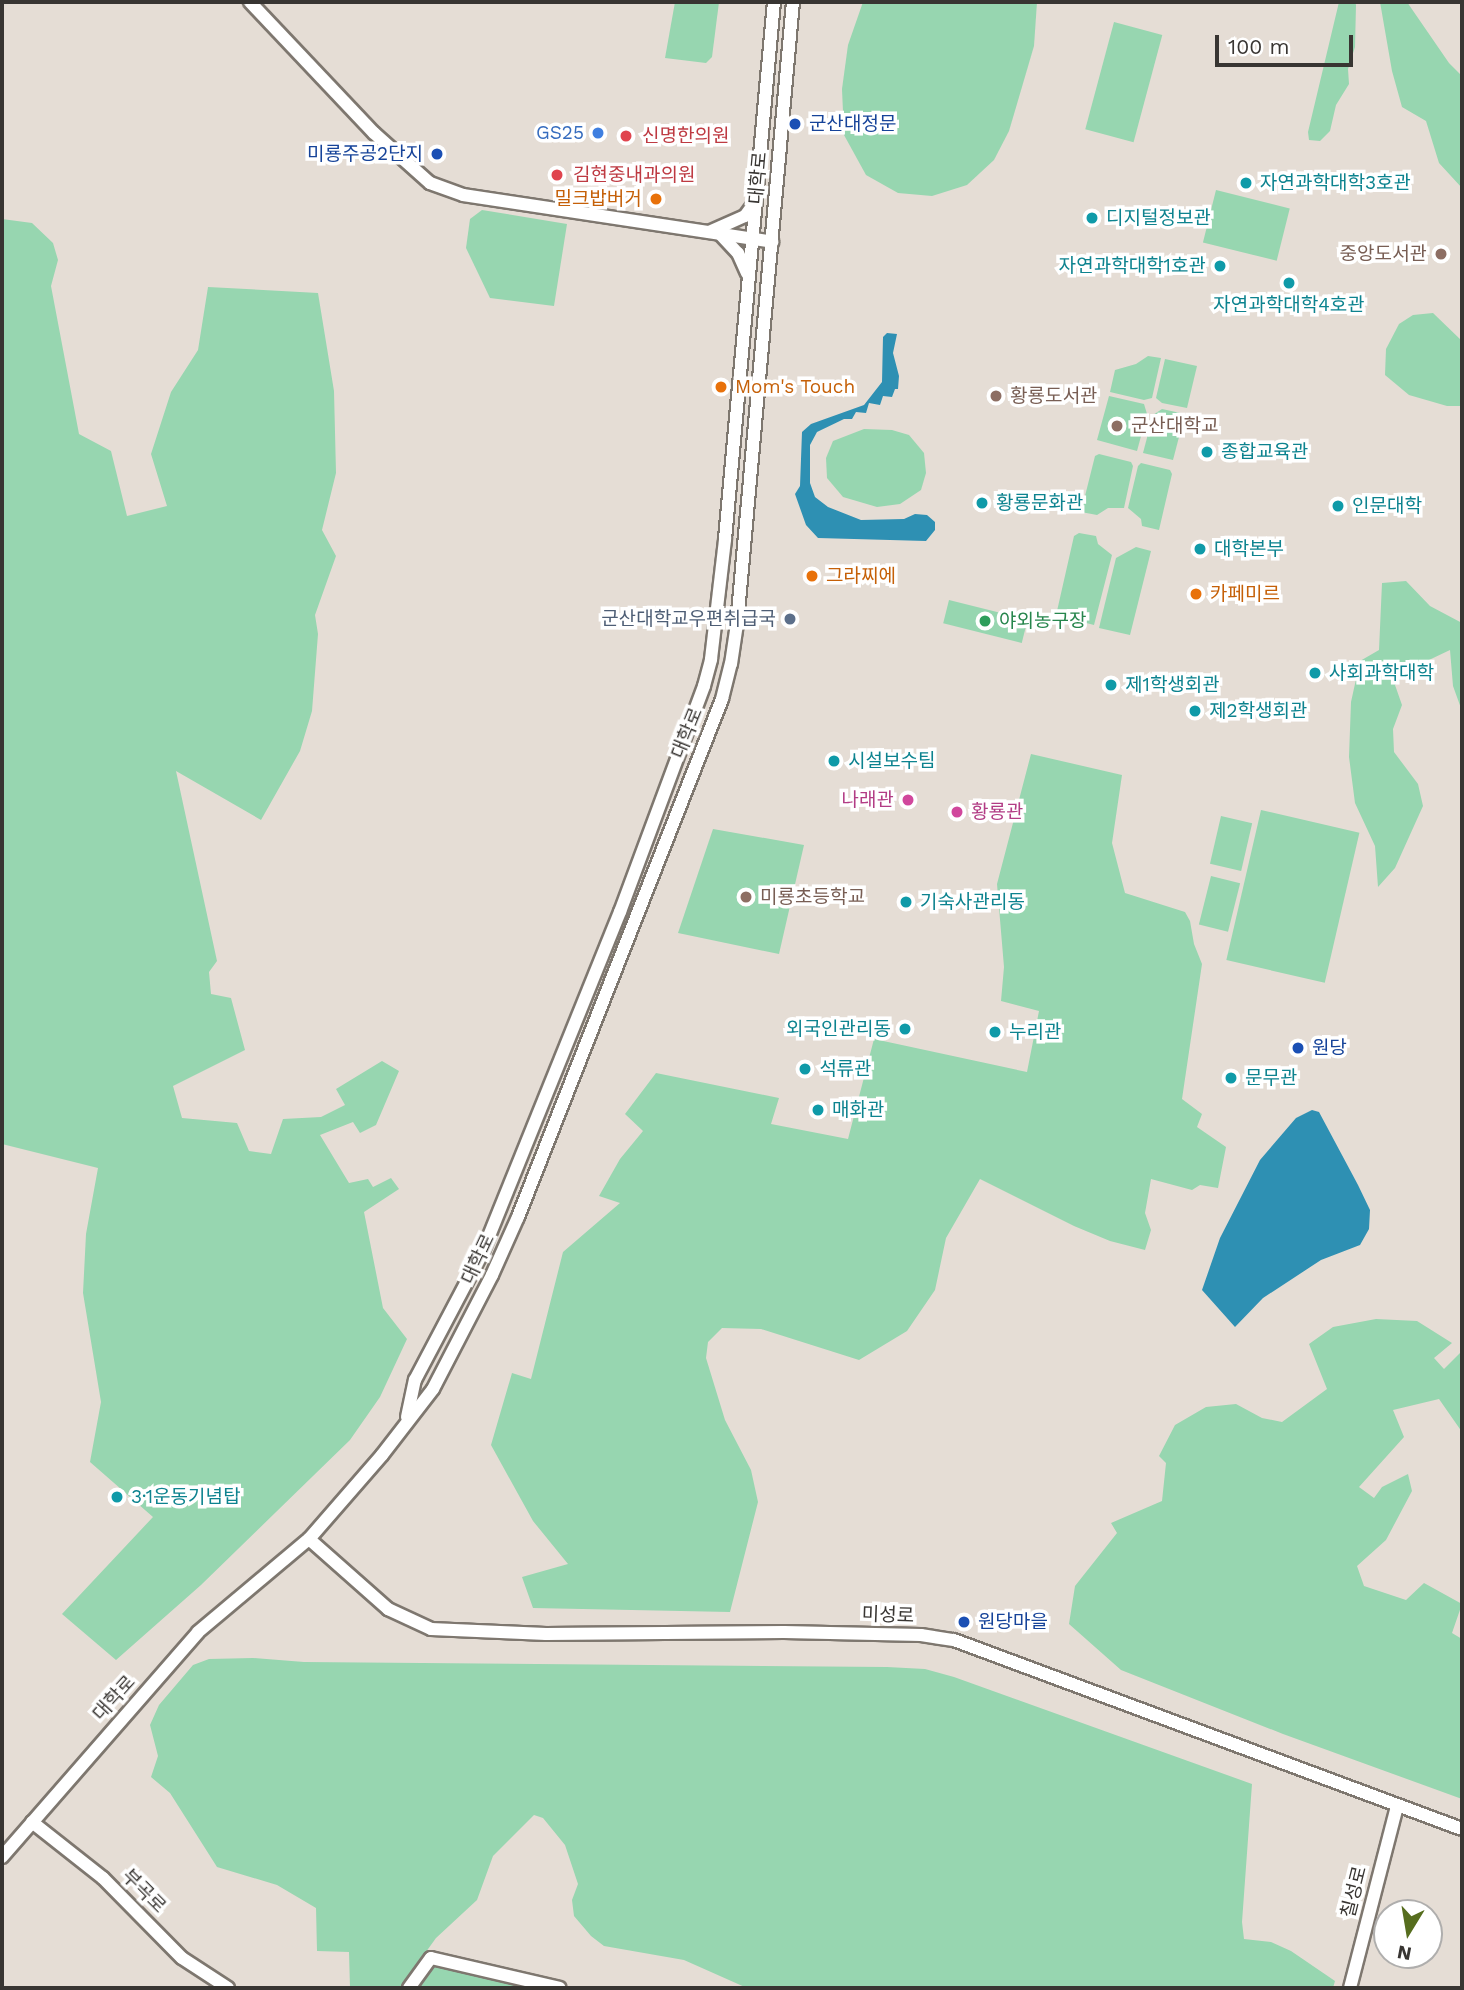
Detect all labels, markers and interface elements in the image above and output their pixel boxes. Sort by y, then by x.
scale bar [1219,21,1357,65]
text: 100 m [1228,34,1290,59]
place label: 군산대정문 [809,113,896,135]
marker: 군산대정문 [787,116,803,132]
place label: GS25 [536,122,584,144]
marker: GS25 [590,125,606,141]
place label: 신명한의원 [642,125,729,147]
marker: 신명한의원 [616,126,636,146]
place label: 미룡주공2단지 [307,143,423,165]
marker: 미룡주공2단지 [429,146,445,162]
street label: 대학로 [744,151,772,205]
place label: 김현중내과의원 [573,164,695,186]
marker: 김현중내과의원 [547,165,567,185]
place label: 자연과학대학3호관 [1260,172,1411,194]
marker: 자연과학대학3호관 [1238,175,1254,191]
place label: 밀크밥버거 [555,188,642,210]
marker: 밀크밥버거 [648,191,664,207]
place label: 디지털정보관 [1106,207,1211,229]
marker: 디지털정보관 [1084,210,1100,226]
place label: 중앙도서관 [1340,243,1427,265]
marker: 중앙도서관 [1433,246,1449,262]
place label: 자연과학대학1호관 [1059,255,1206,277]
marker: 자연과학대학1호관 [1212,258,1228,274]
marker: 자연과학대학4호관 [1281,275,1297,291]
place label: 자연과학대학4호관 [1213,294,1365,316]
place label: Mom's Touch [735,376,856,398]
marker: Mom's Touch [713,379,729,395]
place label: 황룡도서관 [1010,385,1097,407]
marker: 황룡도서관 [988,388,1004,404]
place label: 군산대학교 [1131,415,1218,437]
marker: 군산대학교 [1109,418,1125,434]
place label: 종합교육관 [1221,441,1308,463]
marker: 종합교육관 [1199,444,1215,460]
place label: 황룡문화관 [996,492,1083,514]
marker: 황룡문화관 [974,495,990,511]
place label: 인문대학 [1352,495,1422,517]
marker: 인문대학 [1330,498,1346,514]
place label: 대학본부 [1214,538,1284,560]
marker: 대학본부 [1192,541,1208,557]
place label: 그라찌에 [826,565,896,587]
marker: 그라찌에 [804,568,820,584]
place label: 카페미르 [1210,583,1280,605]
marker: 카페미르 [1188,586,1204,602]
place label: 군산대학교우편취급국 [601,608,776,630]
place label: 야외농구장 [999,610,1086,632]
marker: 군산대학교우편취급국 [782,611,798,627]
marker: 야외농구장 [977,613,993,629]
place label: 사회과학대학 [1329,662,1434,684]
marker: 사회과학대학 [1307,665,1323,681]
place label: 제1학생회관 [1125,674,1220,696]
marker: 제1학생회관 [1103,677,1119,693]
place label: 제2학생회관 [1209,700,1307,722]
marker: 제2학생회관 [1187,703,1203,719]
street label: 대학로 [667,704,707,762]
place label: 시설보수팀 [848,750,935,772]
marker: 시설보수팀 [826,753,842,769]
place label: 나래관 [842,789,894,811]
marker: 나래관 [900,792,916,808]
place label: 황룡관 [971,801,1023,823]
marker: 황룡관 [949,804,965,820]
place label: 미룡초등학교 [760,886,865,908]
marker: 미룡초등학교 [738,889,754,905]
place label: 기숙사관리동 [920,891,1025,913]
marker: 기숙사관리동 [898,894,914,910]
place label: 외국인관리동 [786,1018,891,1040]
marker: 외국인관리동 [897,1021,913,1037]
place label: 누리관 [1009,1021,1061,1043]
marker: 누리관 [987,1024,1003,1040]
place label: 원당 [1312,1037,1347,1059]
marker: 원당 [1290,1040,1306,1056]
place label: 석류관 [819,1058,871,1080]
marker: 석류관 [797,1061,813,1077]
place label: 문무관 [1245,1067,1297,1089]
marker: 문무관 [1223,1070,1239,1086]
place label: 매화관 [832,1099,884,1121]
marker: 매화관 [810,1102,826,1118]
street label: 대학로 [457,1230,499,1288]
place label: 3·1운동기념탑 [131,1486,241,1508]
marker: 3·1운동기념탑 [109,1489,125,1505]
street label: 미성로 [861,1603,915,1627]
place label: 원당마을 [978,1611,1048,1633]
marker: 원당마을 [956,1614,972,1630]
street label: 대학로 [88,1671,140,1725]
street label: 부곡로 [117,1864,171,1918]
street label: 칠성로 [1337,1864,1371,1920]
north arrow [1373,1899,1443,1969]
text: N [1395,1941,1413,1966]

